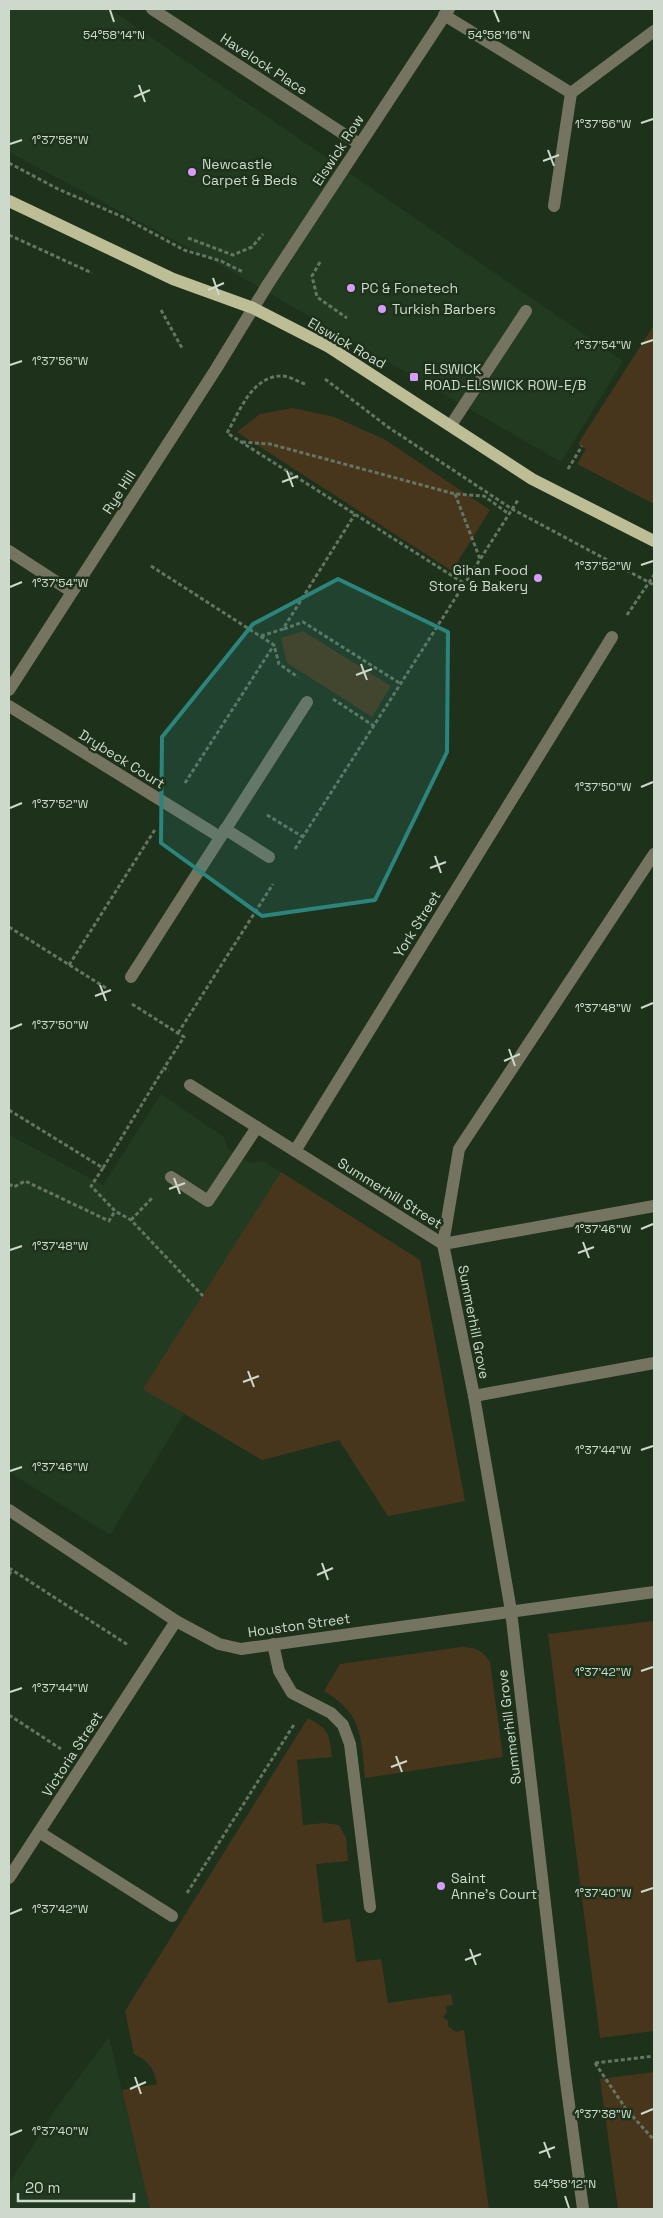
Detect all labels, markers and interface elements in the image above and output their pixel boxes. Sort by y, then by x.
text: 54°58'14"N [83,27,145,43]
text: 54°58'16"N [468,27,530,43]
street label: Havelock Place [217,29,311,99]
street label: Elswick Row [308,111,368,189]
text: 1°37'56"W [575,116,632,132]
text: 1°37'58"W [32,132,89,148]
place label: Newcastle Carpet & Beds [202,155,297,189]
marker: Newcastle Carpet & Beds [186,166,198,178]
place label: PC & Fonetech [361,279,458,297]
marker: PC & Fonetech [345,282,357,294]
place label: Turkish Barbers [392,300,496,318]
marker: Turkish Barbers [376,303,388,315]
street label: Elswick Road [305,313,389,373]
text: 1°37'54"W [575,337,632,353]
text: 1°37'56"W [32,353,89,369]
place label: ELSWICK ROAD-ELSWICK ROW-E/B [424,360,586,394]
marker: ELSWICK ROAD-ELSWICK ROW-E/B [408,371,420,383]
street label: Rye Hill [98,467,140,517]
text: 1°37'52"W [575,558,632,574]
place label: Gihan Food Store & Bakery [429,561,528,595]
marker: Gihan Food Store & Bakery [532,572,544,584]
text: 1°37'54"W [32,575,89,591]
street label: Drybeck Court [76,725,168,793]
text: 1°37'50"W [574,779,632,795]
text: 1°37'52"W [32,796,89,812]
street label: York Street [389,887,445,961]
text: 1°37'48"W [575,1000,632,1016]
text: 1°37'50"W [31,1017,89,1033]
street label: Summerhill Street [334,1154,446,1232]
text: 1°37'46"W [575,1221,632,1237]
text: 1°37'48"W [32,1238,89,1254]
street label: Summerhill Grove [454,1264,494,1380]
text: 1°37'44"W [575,1442,632,1458]
text: 1°37'46"W [32,1459,89,1475]
street label: Houston Street [247,1609,351,1641]
text: 1°37'42"W [575,1664,632,1680]
street label: Summerhill Grove [493,1669,525,1785]
text: 1°37'44"W [32,1680,89,1696]
street label: Victoria Street [38,1708,106,1800]
place label: Saint Anne's Court [451,1869,537,1903]
marker: Saint Anne's Court [435,1880,447,1892]
text: 1°37'40"W [575,1885,632,1901]
text: 1°37'42"W [32,1901,89,1917]
text: 1°37'38"W [575,2106,632,2122]
text: 1°37'40"W [32,2123,89,2139]
scale bar [18,2170,134,2202]
text: 54°58'12"N [534,2176,596,2192]
text: 20 m [25,2178,60,2197]

